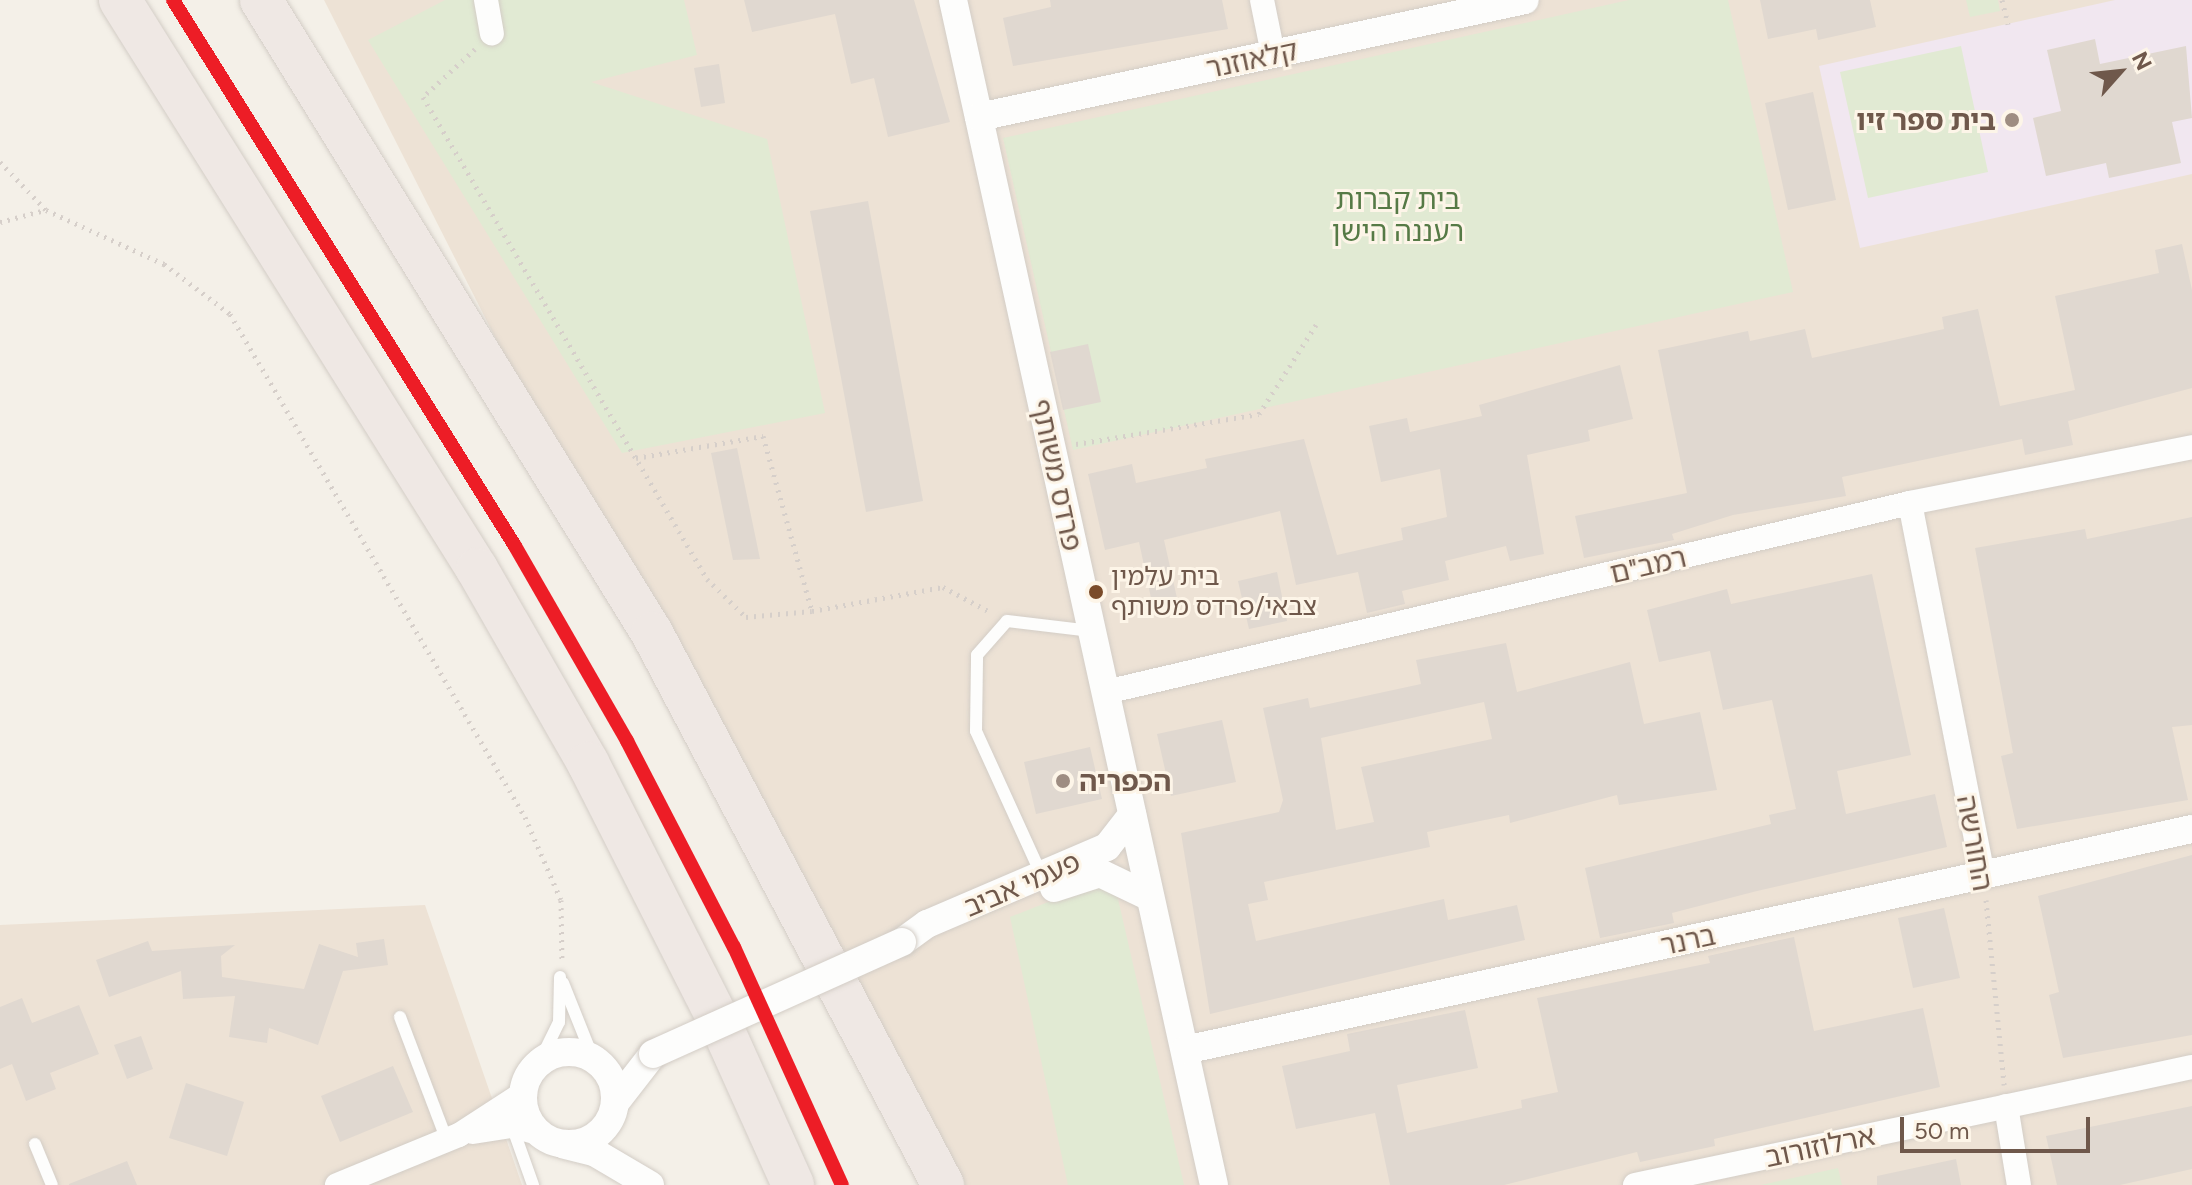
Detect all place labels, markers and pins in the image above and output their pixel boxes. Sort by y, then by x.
place label: בית ספר זיו [1856,103,1996,137]
marker: בית ספר זיו [2003,111,2021,129]
place label: בית עלמין צבאי/פרדס משותף [1111,561,1317,622]
marker: בית עלמין צבאי/פרדס משותף [1088,584,1104,600]
place label: הכפריה [1079,764,1171,798]
marker: הכפריה [1054,772,1072,790]

